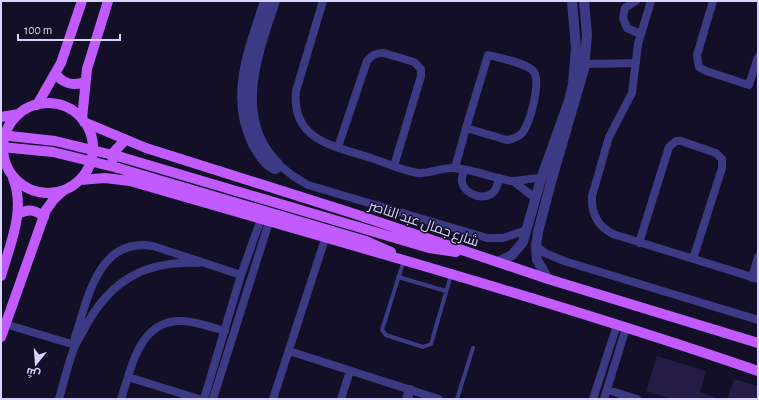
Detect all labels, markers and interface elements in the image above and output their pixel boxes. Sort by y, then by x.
scale bar [18,16,120,42]
text: 100 m [24,24,52,36]
street label: شارع جمال عبد الناصر [365,198,481,250]
north arrow [16,344,56,384]
text: ش [25,365,42,380]

